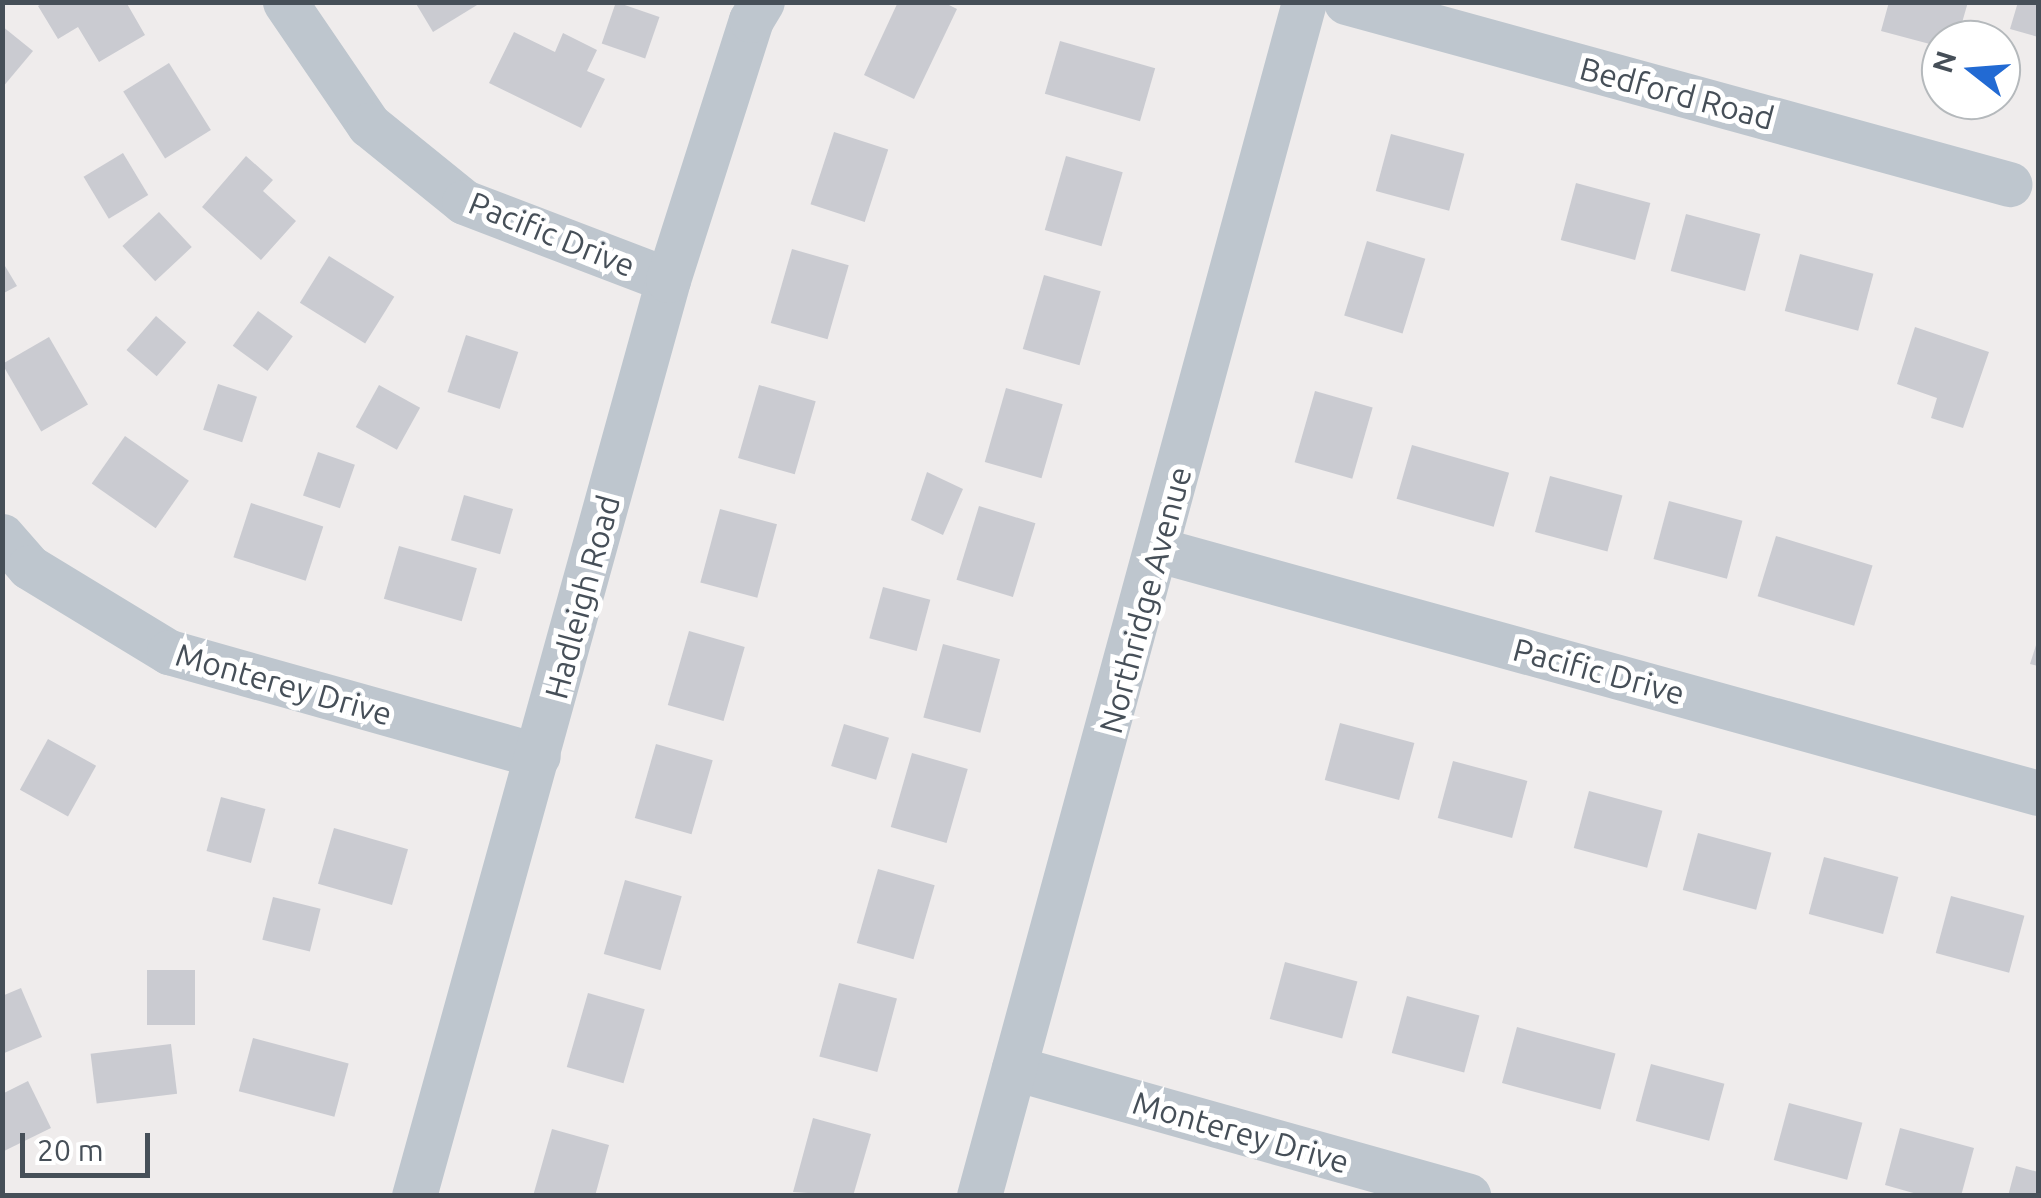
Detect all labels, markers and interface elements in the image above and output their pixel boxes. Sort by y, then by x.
north arrow [1921,20,2021,120]
text: N [1926,47,1962,76]
street label: Bedford Road [1576,49,1778,137]
street label: Pacific Drive [463,183,641,285]
street label: Northridge Avenue [1091,463,1199,737]
street label: Hadleigh Road [536,491,628,703]
street label: Pacific Drive [1509,630,1689,712]
street label: Monterey Drive [171,635,397,733]
street label: Monterey Drive [1128,1083,1354,1181]
scale bar [25,1113,155,1175]
text: 20 m [37,1133,104,1167]

